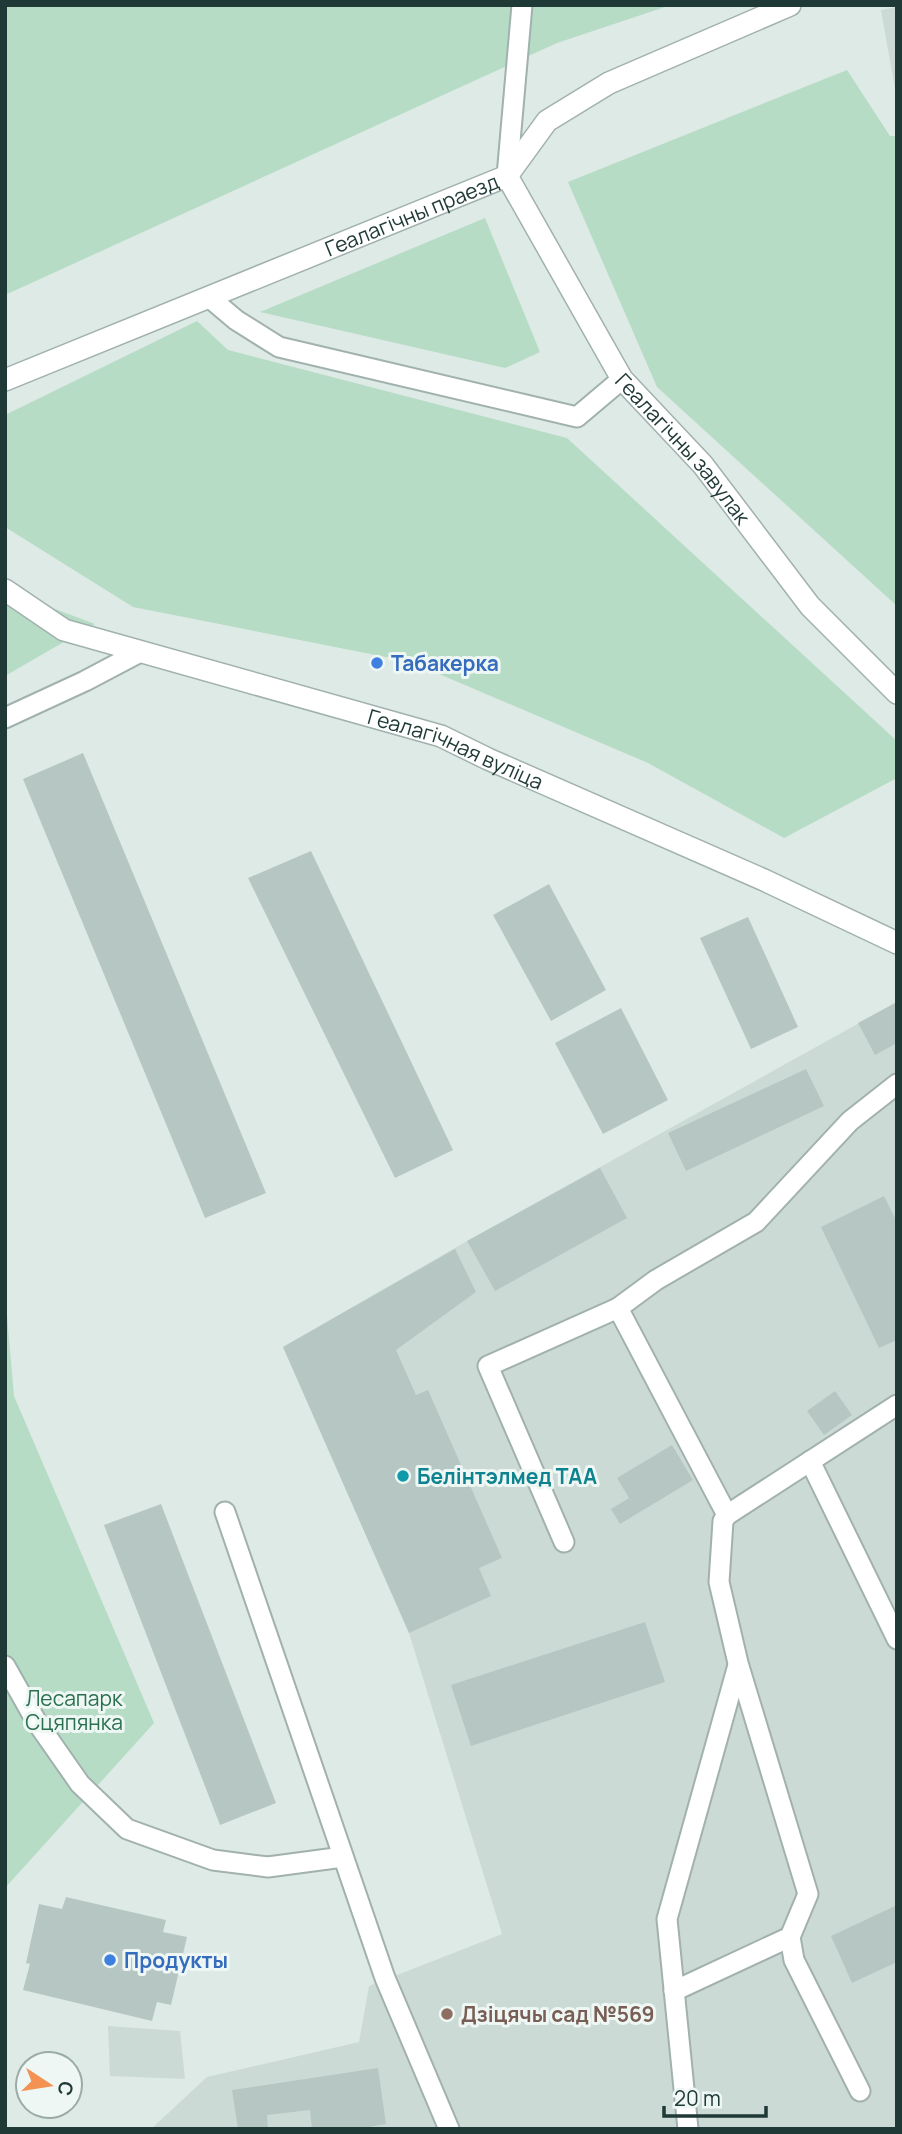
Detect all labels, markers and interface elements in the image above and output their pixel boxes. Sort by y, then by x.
street label: Геалагічны праезд [321,167,503,263]
street label: Геалагічны завулак [609,367,757,530]
place label: Табакерка [391,649,499,677]
marker: Табакерка [369,655,385,671]
street label: Геалагічная вуліца [365,702,548,796]
place label: Белінтэлмед ТАА [417,1462,597,1490]
marker: Белінтэлмед ТАА [395,1468,411,1484]
park label: Лесапарк Сцяпянка [25,1684,123,1736]
place label: Продукты [124,1946,228,1974]
marker: Продукты [102,1952,118,1968]
place label: Дзіцячы сад №569 [461,2000,655,2028]
marker: Дзіцячы сад №569 [439,2006,455,2022]
north arrow [14,2050,84,2120]
scale bar [664,2074,766,2118]
text: С [51,2079,80,2098]
text: 20 m [674,2084,721,2112]

